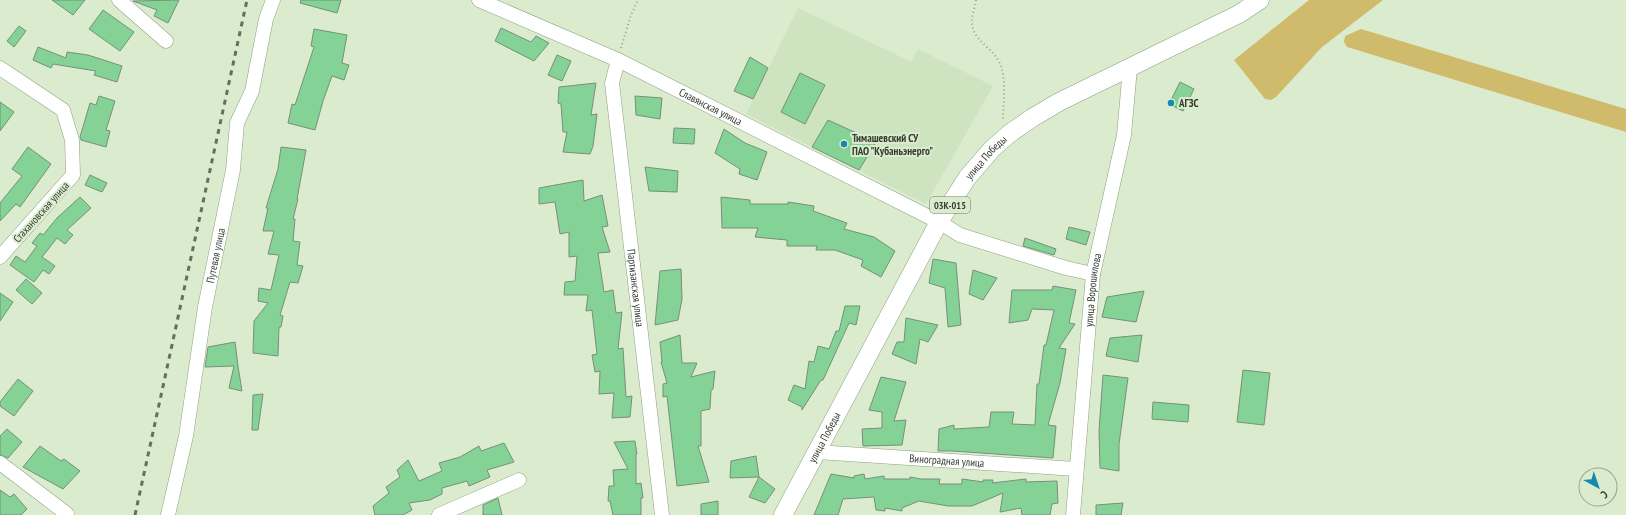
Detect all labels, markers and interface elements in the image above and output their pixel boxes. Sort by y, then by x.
street label: Славянская улица [677,85,744,128]
place label: АГЗС [1178,96,1199,110]
marker: АГЗС [1166,98,1176,108]
place label: Тимашевский СУ ПАО "Кубаньэнерго" [852,131,933,158]
street label: улица Победы [962,132,1010,182]
marker: Тимашевский СУ ПАО "Кубаньэнерго" [839,139,849,149]
street label: Стахановская улица [10,179,72,245]
road number: 03К-015 [930,197,970,213]
street label: Путевая улица [203,227,228,284]
street label: Партизанская улица [624,248,647,327]
street label: улица Ворошилова [1082,252,1104,327]
street label: улица Победы [805,410,844,465]
street label: Виноградная улица [909,451,985,470]
north arrow [1578,467,1618,507]
text: С [1598,488,1611,502]

